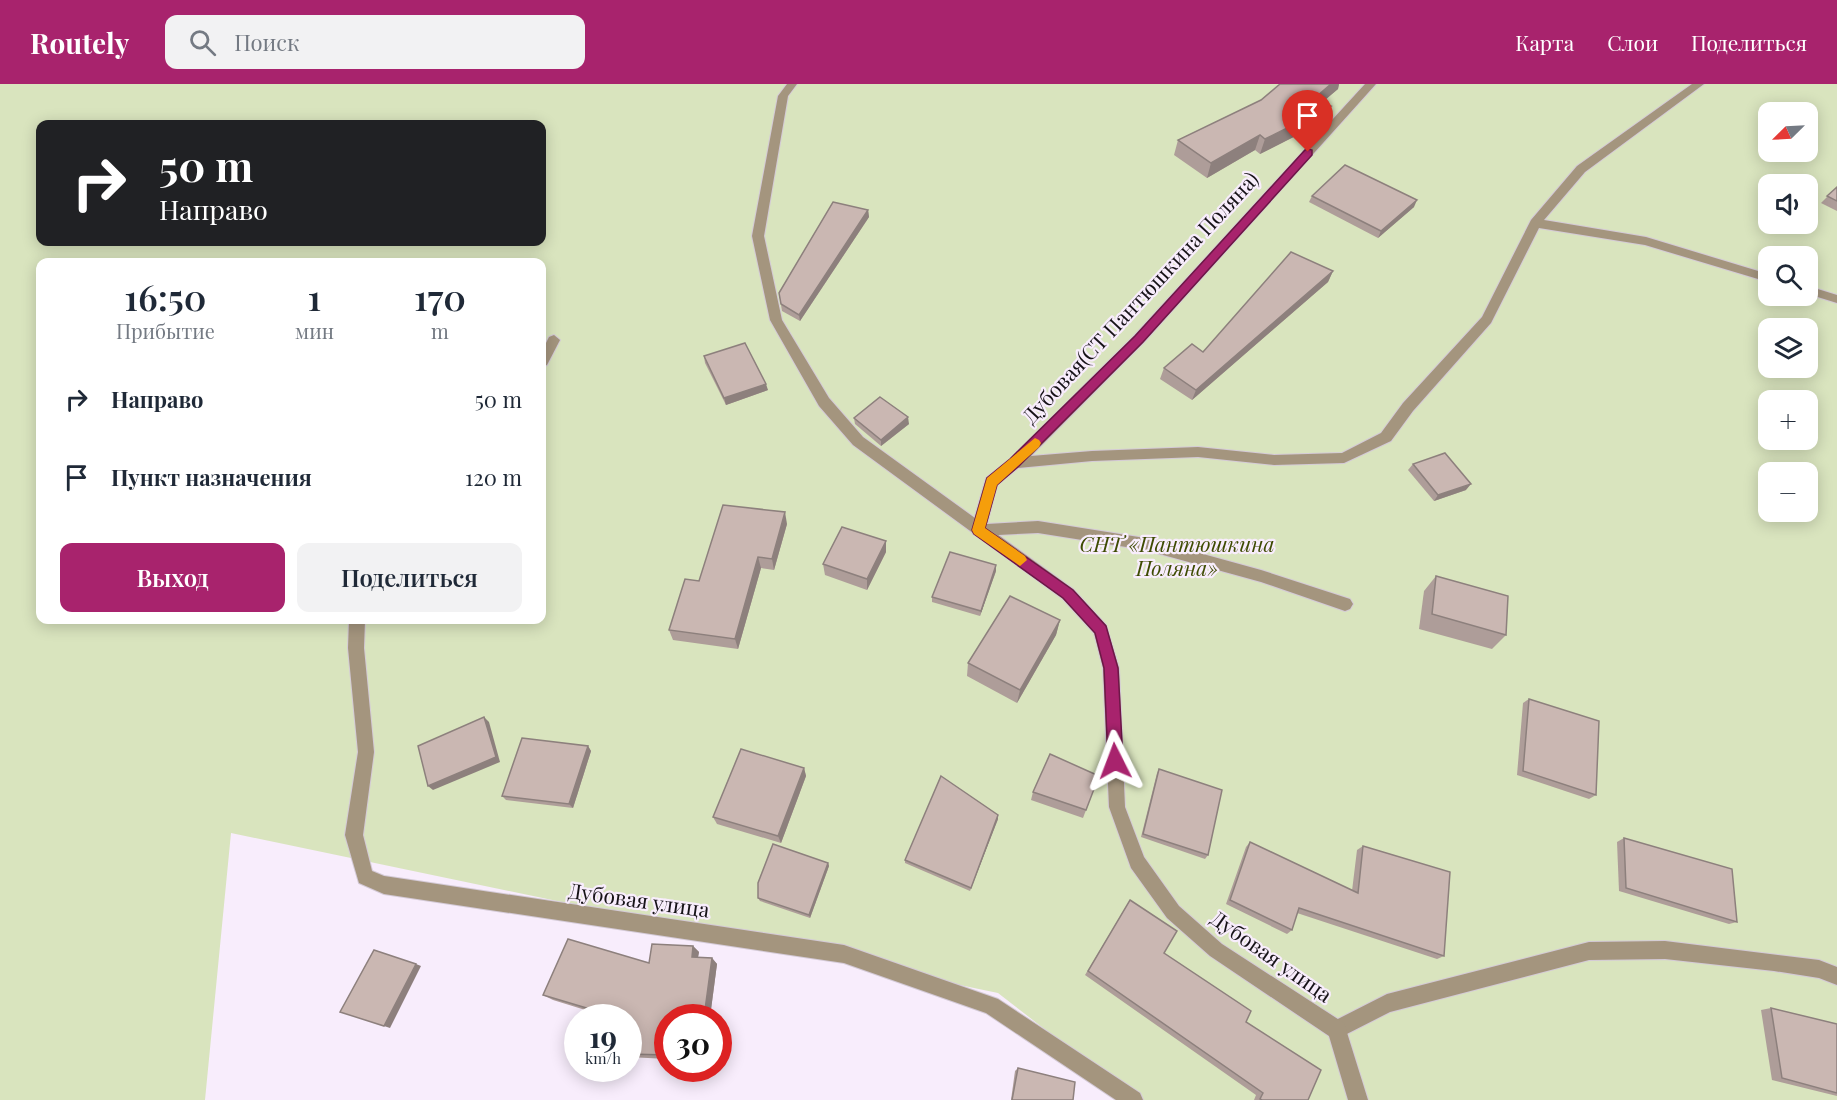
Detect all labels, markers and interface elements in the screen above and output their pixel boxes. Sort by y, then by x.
search box [165,15,585,69]
text: Routely [30,24,129,61]
icon: search [186,26,219,59]
text: Поиск [234,27,300,57]
text: Карта [1515,28,1574,56]
text: Слои [1607,28,1658,56]
text: Поделиться [1691,28,1807,56]
pin [1282,90,1333,152]
icon: arrive [1291,99,1324,132]
north arrow [1758,102,1818,162]
map controls [1758,102,1818,522]
text: 50 m [159,137,253,193]
icon: right [60,144,138,222]
street label: Дубовая(СТ Пантюшкина Поляна) [1015,165,1264,429]
button: sound [1758,174,1818,234]
text: Направо [159,191,268,227]
button: search [1758,246,1818,306]
text: 16:50 [124,272,207,320]
text: 1 [308,272,321,320]
text: 170 [414,272,466,320]
text: Прибытие [116,317,215,344]
text: мин [295,317,334,344]
text: m [431,317,449,344]
button: layers [1758,318,1818,378]
icon: right [60,383,93,416]
text: Направо [111,384,204,414]
text: 50 m [475,384,522,414]
button: + [1758,390,1818,450]
icon: arrive [60,461,93,494]
text: Пункт назначения [111,462,312,492]
text: 120 m [465,462,522,492]
button: − [1758,462,1818,522]
park label: СНТ «Пантюшкина Поляна» [1079,529,1275,581]
button: Выход [60,543,285,612]
button: Поделиться [297,543,522,612]
position arrow [1083,729,1147,793]
street label: Дубовая улица [567,875,712,923]
street label: Дубовая улица [1206,903,1339,1008]
speed limit sign: 30 [654,1004,732,1082]
text: 19 [589,1016,617,1056]
text: km/h [585,1048,621,1068]

